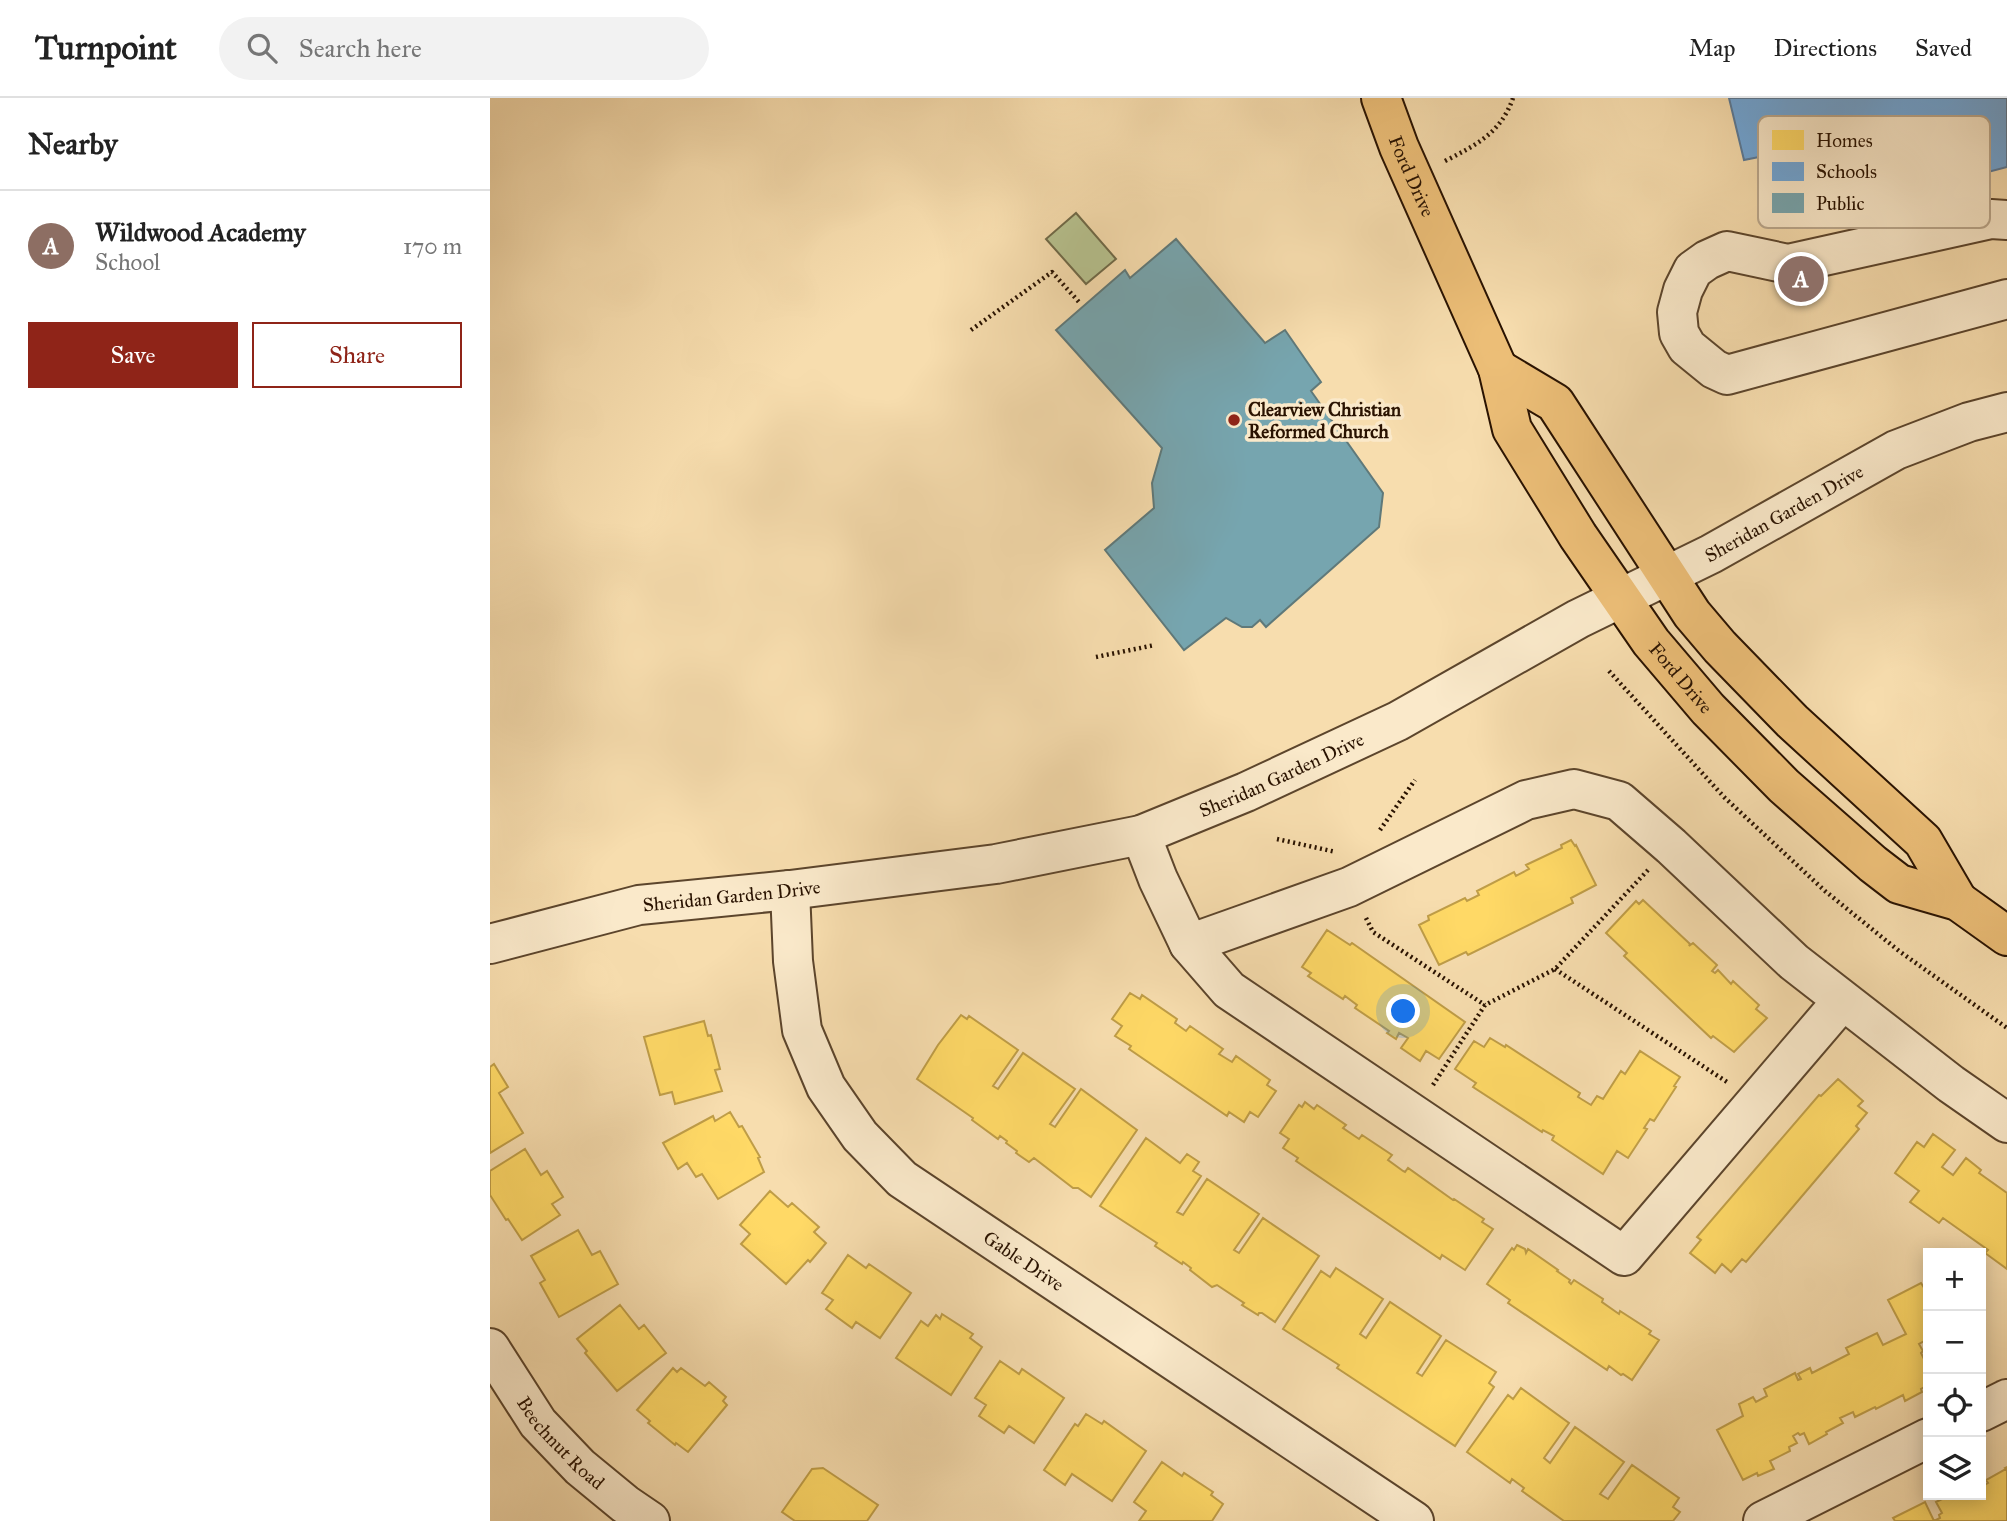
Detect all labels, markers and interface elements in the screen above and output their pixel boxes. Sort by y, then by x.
search box [219,17,709,80]
text: Turnpoint [35,28,177,68]
icon: search [243,29,281,67]
text: Search here [299,32,422,64]
text: Map [1689,33,1736,63]
text: Directions [1774,33,1877,63]
text: Saved [1915,33,1972,63]
legend [1758,116,1990,228]
text: Nearby [28,126,118,162]
text: Homes [1816,129,1873,152]
street label: Ford Drive [1384,132,1440,220]
text: Schools [1816,160,1877,183]
text: Public [1816,192,1864,215]
text: Wildwood Academy [95,216,306,248]
text: A [43,232,59,260]
text: 170 m [403,232,462,260]
text: School [95,248,160,276]
pin: A [1778,253,1824,305]
button: Save [28,322,238,388]
button: Share [252,322,462,388]
place label: Clearview Christian Reformed Church [1248,398,1402,443]
marker: Clearview Christian Reformed Church [1226,412,1242,428]
street label: Sheridan Garden Drive [1701,459,1867,567]
street label: Ford Drive [1645,637,1718,718]
street label: Sheridan Garden Drive [1195,727,1367,822]
street label: Sheridan Garden Drive [642,875,822,916]
your location [1386,994,1420,1028]
street label: Gable Drive [979,1225,1069,1296]
map controls [1923,1248,1986,1500]
button: + [1923,1248,1986,1311]
button: − [1923,1311,1986,1374]
button: locate [1923,1374,1986,1437]
street label: Beechnut Road [512,1392,610,1494]
button: layers [1923,1437,1986,1500]

